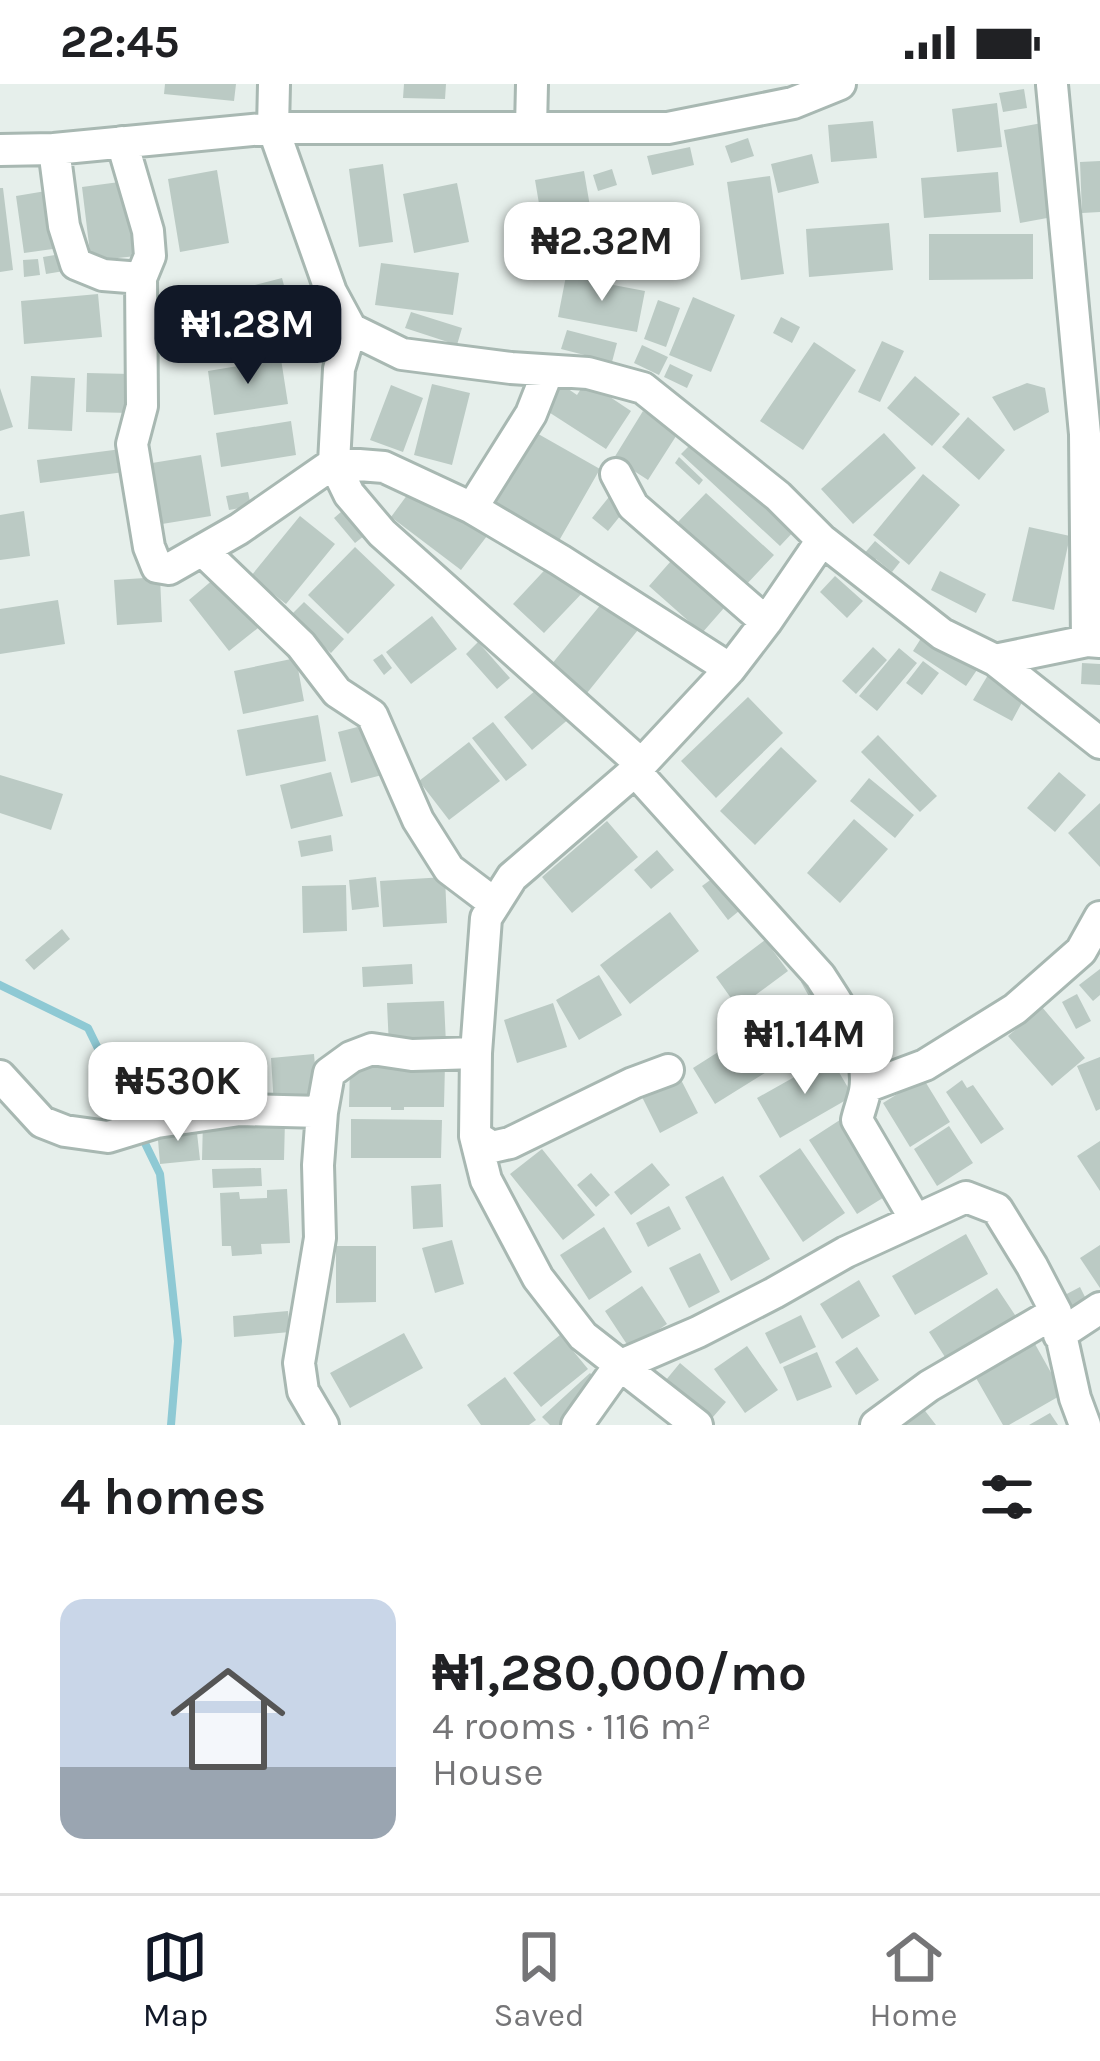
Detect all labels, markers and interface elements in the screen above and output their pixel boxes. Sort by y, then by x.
text: 22:45 [60,16,180,68]
pin: ₦2.32M [504,202,700,304]
text: ₦2.32M [531,218,673,264]
pin: ₦1.28M [150,285,346,387]
text: ₦1.28M [181,301,315,347]
pin: ₦1.14M [707,995,903,1097]
text: ₦1.14M [744,1011,866,1057]
pin: ₦530K [94,1042,262,1144]
text: ₦530K [115,1058,241,1104]
icon: filters [974,1464,1040,1530]
text: 4 homes [60,1467,266,1527]
text: ₦1,280,000/mo [432,1643,807,1703]
icon: home [156,1647,300,1791]
text: 4 rooms · 116 m² [432,1703,712,1749]
text: House [432,1749,544,1795]
tab: Map [142,1924,208,2034]
tab: Saved [493,1924,585,2034]
tab: Home [870,1924,958,2034]

